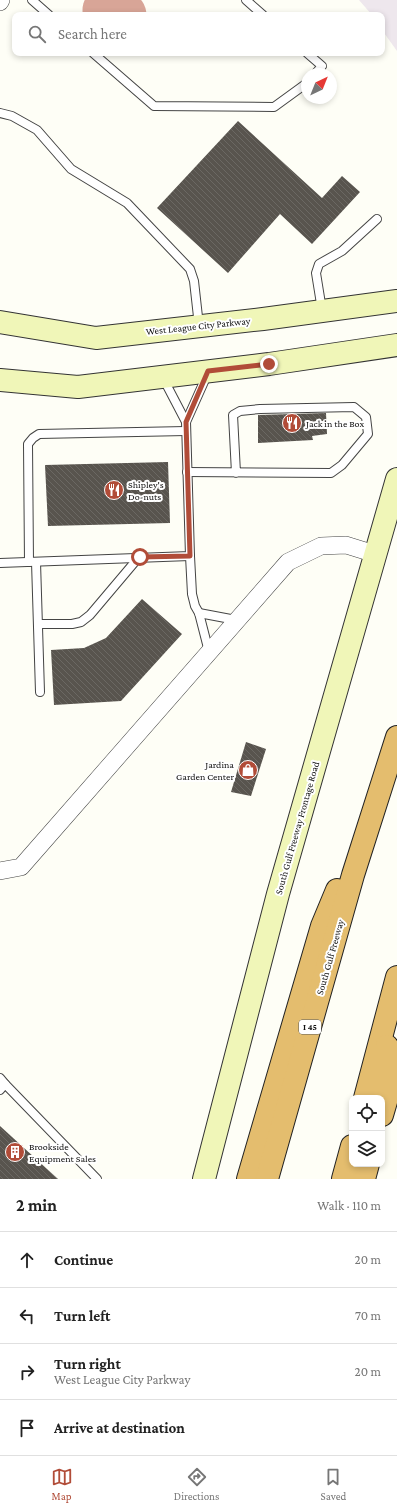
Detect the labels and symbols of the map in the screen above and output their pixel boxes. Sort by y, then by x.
north arrow [301,68,337,104]
street label: West League City Parkway [145,315,251,337]
route end [260,355,278,373]
restaurant icon: Jack in the Box [281,412,303,434]
place label: Jack in the Box [305,418,364,429]
restaurant icon: Shipley's Do-nuts [103,479,125,501]
place label: Shipley's Do-nuts [128,479,164,502]
route start [131,548,149,566]
place label: Jardina Garden Center [176,759,234,782]
shop icon: Jardina Garden Center [237,759,259,781]
street label: South Gulf Freeway Frontage Road [273,760,321,896]
street label: South Gulf Freeway [314,918,346,996]
road number: I 45 [299,1020,321,1034]
building icon: Brookside Equipment Sales [4,1141,26,1163]
place label: Brookside Equipment Sales [29,1141,96,1164]

